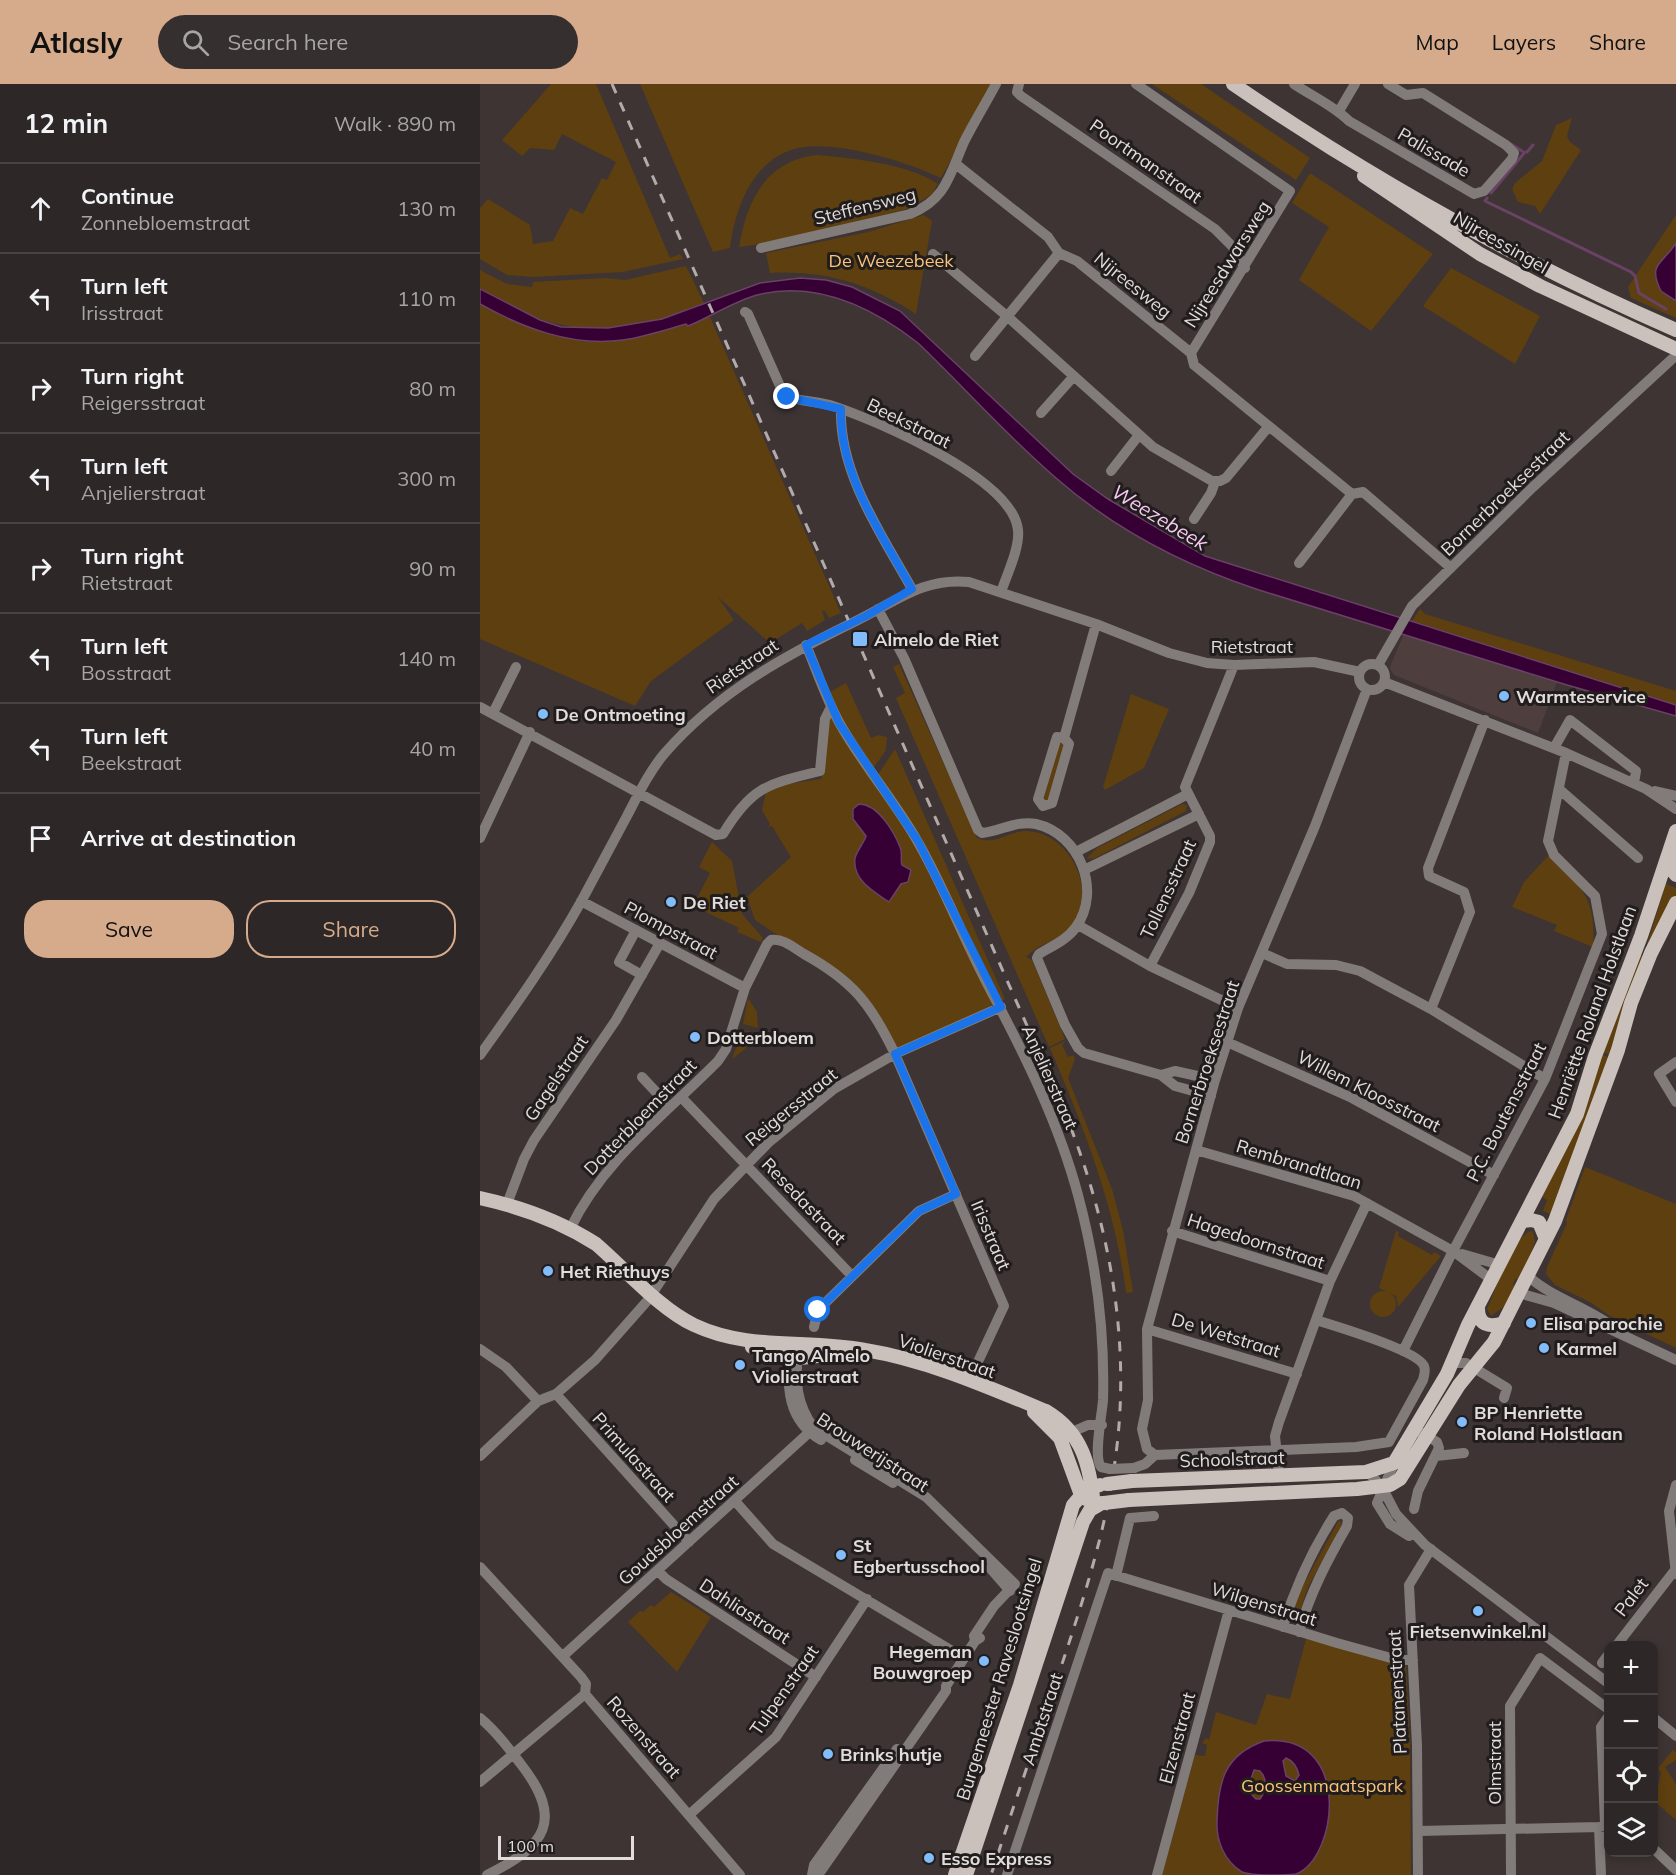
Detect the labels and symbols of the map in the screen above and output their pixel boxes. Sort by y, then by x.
street label: Poortmanstraat [1085,114,1207,208]
street label: Palissade [1394,122,1474,182]
street label: Steffensweg [812,182,918,230]
street label: Nijreesdwarsweg [1179,196,1275,332]
street label: Nijreessingel [1450,206,1552,278]
street label: Nijreesweg [1090,247,1176,323]
park label: De Weezebeek [828,249,954,272]
route end [773,383,799,409]
street label: Beekstraat [863,393,955,453]
street label: Bornerbroeksestraat [1436,425,1574,561]
water label: Weezebeek [1107,478,1213,556]
place label: Almelo de Riet [874,628,999,651]
marker: Almelo de Riet [851,630,869,648]
street label: Rietstraat [701,633,783,699]
street label: Rietstraat [1211,635,1293,658]
place label: Warmteservice [1516,685,1646,708]
marker: Warmteservice [1497,689,1511,703]
place label: De Ontmoeting [555,703,686,726]
marker: De Ontmoeting [536,707,550,721]
street label: Tollensstraat [1135,836,1201,942]
place label: De Riet [683,891,746,914]
marker: De Riet [664,895,678,909]
street label: Plompstraat [620,896,722,964]
street label: Henriëtte Roland Holstlaan [1543,902,1641,1122]
street label: Bornerbroeksestraat [1170,977,1244,1147]
street label: Anjelierstraat [1017,1021,1083,1133]
place label: Dotterbloem [707,1026,814,1049]
marker: Dotterbloem [688,1030,702,1044]
street label: Gagelstraat [519,1031,593,1125]
street label: P.C. Boutensstraat [1461,1038,1551,1186]
street label: Willem Kloosstraat [1293,1045,1445,1137]
street label: Dotterbloemstraat [579,1054,701,1180]
street label: Reigersstraat [740,1063,842,1151]
street label: Rembrandtlaan [1233,1134,1365,1194]
street label: Resedastraat [757,1153,851,1249]
street label: Irisstraat [966,1196,1016,1274]
street label: Hagedoornstraat [1184,1208,1328,1274]
place label: Het Riethuys [560,1260,670,1283]
marker: Het Riethuys [541,1264,555,1278]
route start [804,1296,830,1322]
street label: De Wetstraat [1169,1308,1283,1362]
place label: Elisa parochie [1543,1312,1663,1335]
marker: Elisa parochie [1524,1316,1538,1330]
street label: Violierstraat [895,1329,999,1383]
place label: Karmel [1556,1337,1617,1360]
marker: Karmel [1537,1341,1551,1355]
place label: Tango Almelo Violierstraat [751,1344,870,1388]
marker: Tango Almelo Violierstraat [733,1358,747,1372]
place label: BP Henriette Roland Holstlaan [1474,1401,1623,1445]
street label: Primulastraat [588,1407,680,1507]
street label: Brouwerijstraat [813,1407,933,1497]
marker: BP Henriette Roland Holstlaan [1455,1415,1469,1429]
street label: Schoolstraat [1179,1446,1285,1472]
street label: Goudsbloemstraat [613,1470,743,1590]
place label: St Egbertusschool [853,1534,985,1578]
marker: St Egbertusschool [834,1548,848,1562]
street label: Burgemeester Raveslootsingel [951,1555,1047,1803]
street label: Dahliastraat [695,1573,795,1649]
street label: Palet [1609,1573,1653,1621]
street label: Wilgenstraat [1208,1577,1320,1631]
marker: Fietsenwinkel.nl [1471,1604,1485,1618]
place label: Fietsenwinkel.nl [1409,1620,1547,1643]
street label: Platanenstraat [1382,1629,1412,1755]
street label: Tulpenstraat [745,1640,823,1740]
place label: Hegeman Bouwgroep [873,1640,972,1684]
marker: Hegeman Bouwgroep [977,1654,991,1668]
street label: Ambtstraat [1016,1670,1068,1768]
street label: Elzenstraat [1154,1690,1200,1786]
street label: Rozenstraat [602,1691,686,1783]
street label: Olmstraat [1483,1721,1506,1805]
place label: Brinks hutje [840,1743,942,1766]
marker: Brinks hutje [821,1747,835,1761]
park label: Goossenmaatspark [1241,1774,1404,1797]
scale bar [498,1833,634,1860]
place label: Esso Express [941,1847,1052,1870]
marker: Esso Express [922,1851,936,1865]

